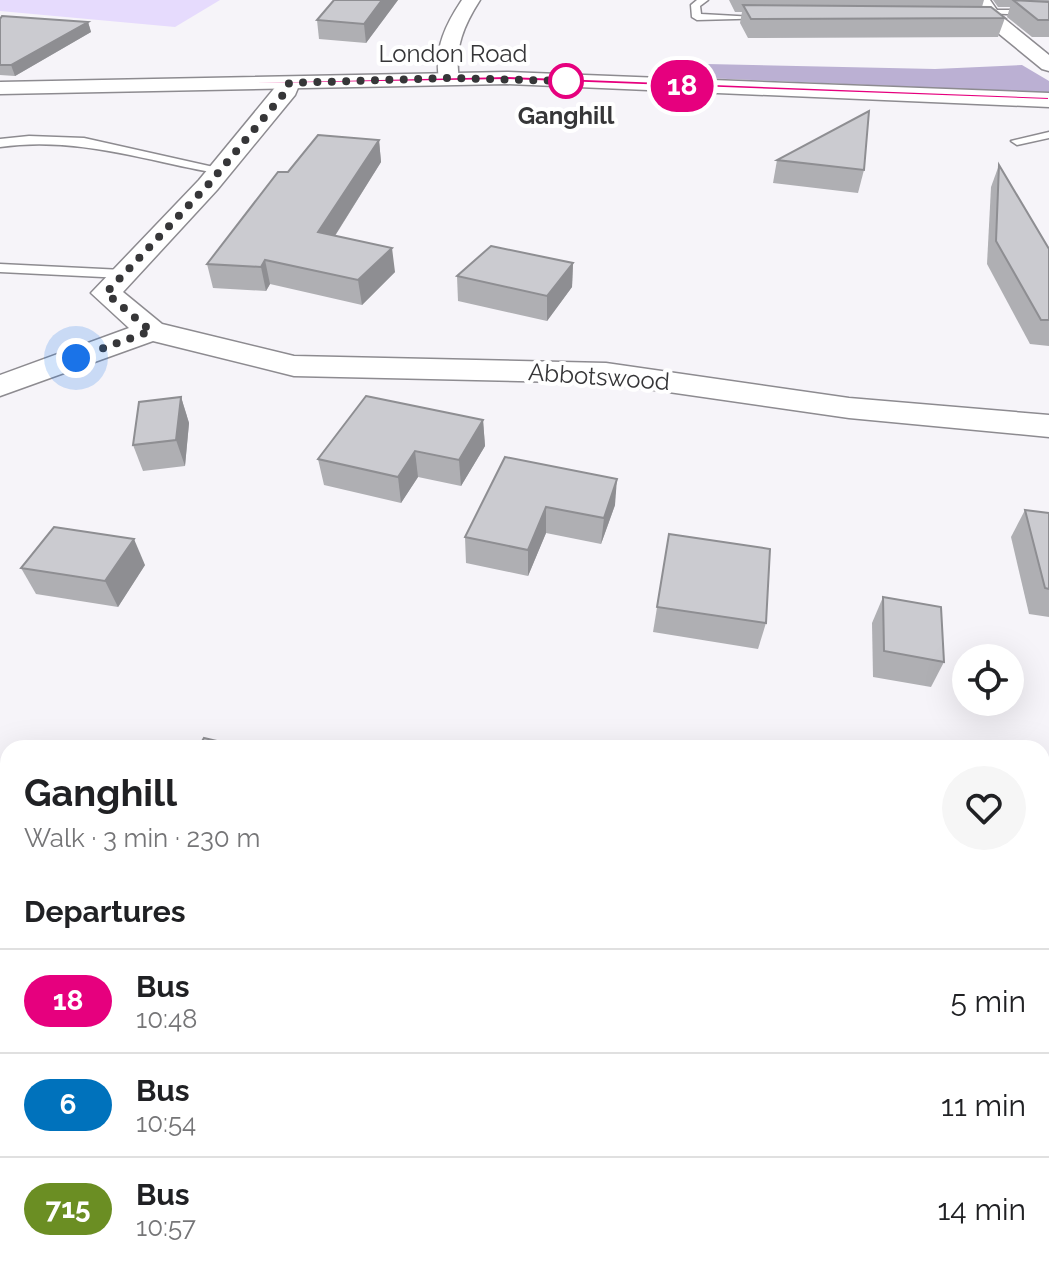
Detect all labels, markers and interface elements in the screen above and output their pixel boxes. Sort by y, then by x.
street label: London Road [379,39,527,68]
line badge: 18 [646,60,718,112]
marker: Ganghill [549,64,583,98]
text: 18 [667,69,697,102]
place label: Ganghill [518,101,615,130]
your location [56,338,96,378]
street label: Abbotswood [527,357,671,396]
map controls [952,644,1024,716]
button: locate [952,644,1024,716]
button: heart [942,766,1026,850]
text: Ganghill [24,770,177,815]
text: Walk · 3 min · 230 m [24,823,260,853]
text: Departures [24,894,186,929]
text: Bus [136,969,190,1004]
text: 18 [53,984,83,1017]
text: 5 min [950,984,1026,1019]
text: 10:48 [136,1004,198,1034]
text: Bus [136,1073,190,1108]
text: 6 [60,1088,77,1121]
text: 11 min [941,1088,1026,1123]
text: 10:54 [136,1108,196,1138]
text: Bus [136,1177,190,1212]
text: 715 [45,1192,91,1225]
text: 14 min [938,1192,1026,1227]
text: 10:57 [136,1212,196,1242]

